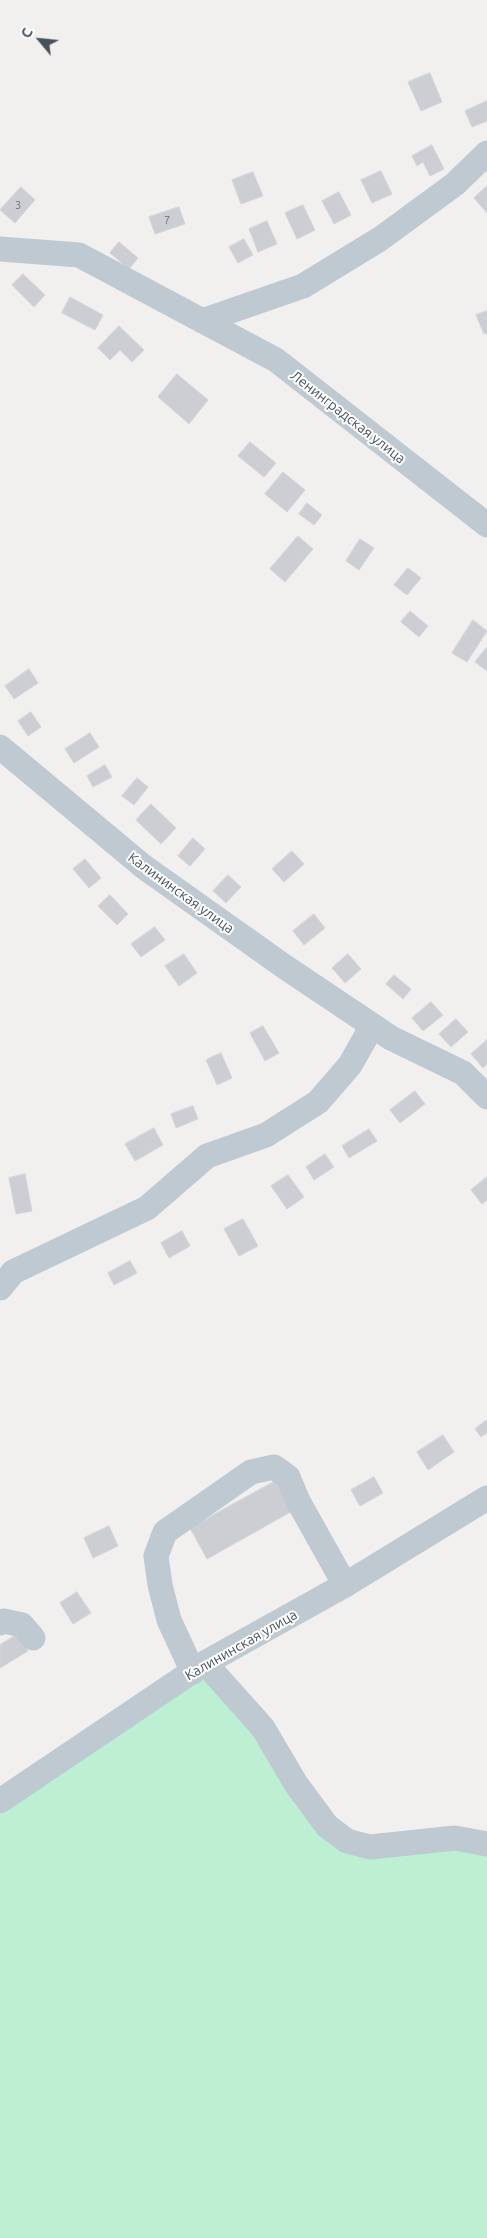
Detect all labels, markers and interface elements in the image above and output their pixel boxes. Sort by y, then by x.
north arrow [15,15,65,65]
text: С [18,25,36,41]
house number: 3 [15,198,21,212]
house number: 7 [164,213,170,227]
street label: Ленинградская улица [287,367,409,467]
street label: Калининская улица [125,849,237,937]
street label: Калининская улица [182,1606,300,1684]

